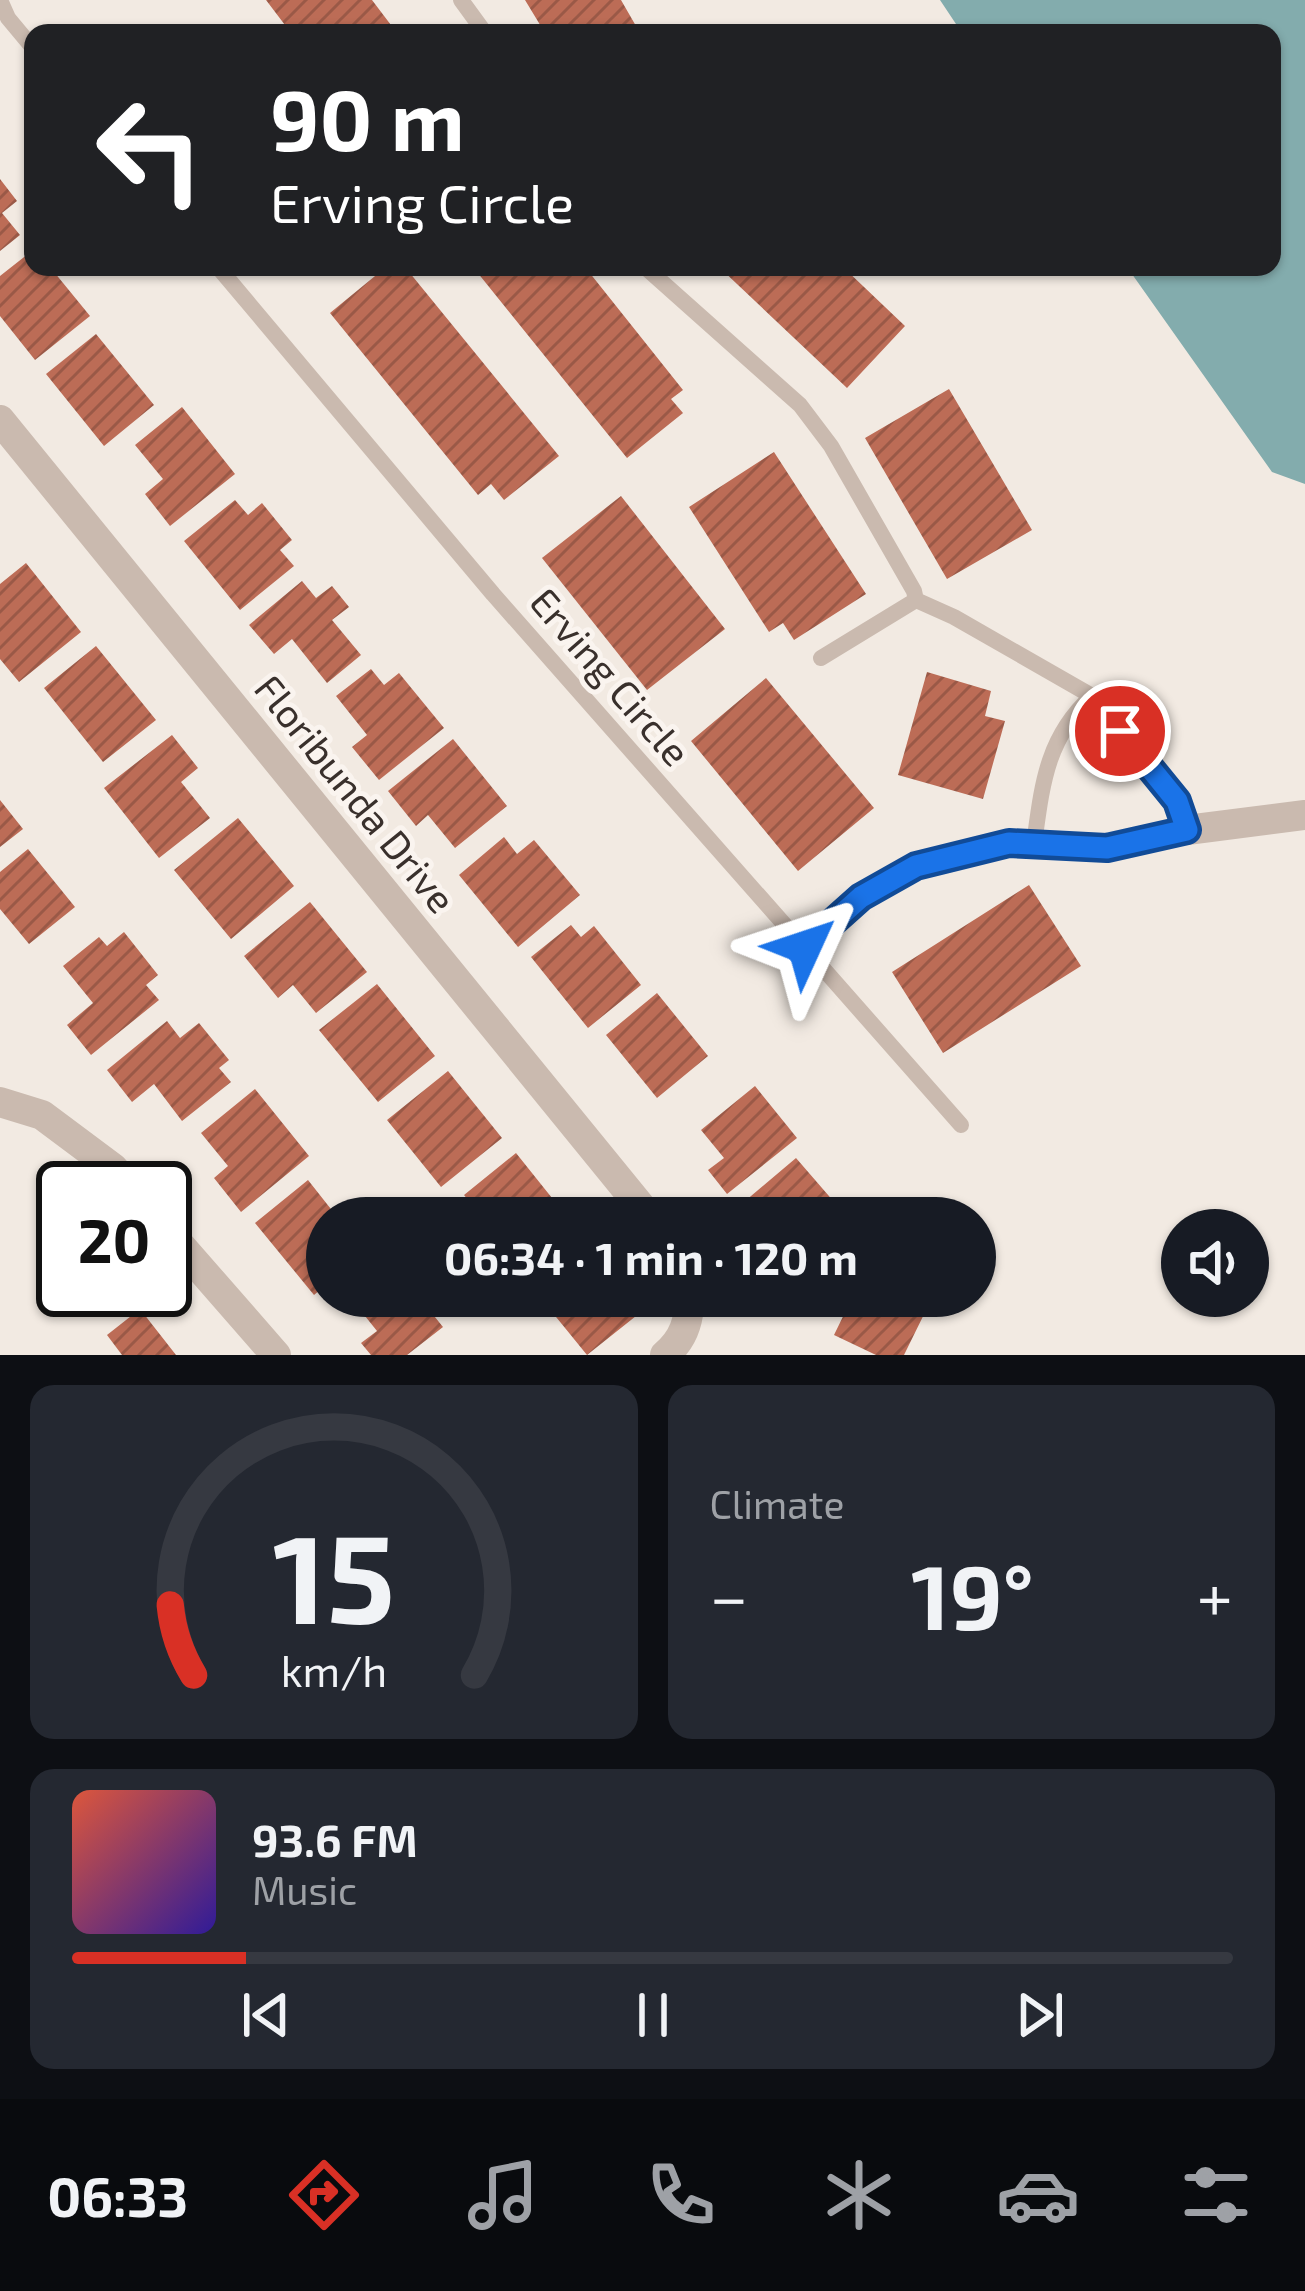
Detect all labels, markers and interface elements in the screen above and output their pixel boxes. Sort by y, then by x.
text: 90 m [270,67,465,168]
icon: left [72,72,228,228]
text: Erving Circle [270,169,574,234]
street label: Erving Circle [521,578,701,774]
street label: Floribunda Drive [246,665,466,921]
pin [1069,680,1171,782]
icon: arrive [1087,698,1153,764]
position arrow [742,884,868,1010]
speed limit sign: 20 [36,1161,192,1317]
map controls [1161,1209,1269,1317]
button: sound [1161,1209,1269,1317]
text: 06:34 · 1 min · 120 m [444,1230,858,1284]
text: Climate [710,1480,844,1527]
text: 15 [272,1499,395,1649]
text: 19° [911,1540,1034,1648]
text: − [710,1555,748,1634]
text: + [1197,1555,1233,1634]
text: km/h [280,1644,387,1696]
text: 93.6 FM [252,1812,418,1866]
text: Music [252,1866,357,1913]
icon: previous [233,1982,299,2048]
icon: pause [620,1982,686,2048]
icon: next [1007,1982,1073,2048]
icon: directions [282,2153,366,2237]
icon: music [461,2153,545,2237]
icon: phone [639,2153,723,2237]
icon: climate [817,2153,901,2237]
icon: car [996,2153,1080,2237]
icon: filters [1174,2153,1258,2237]
text: 06:33 [47,2163,188,2228]

